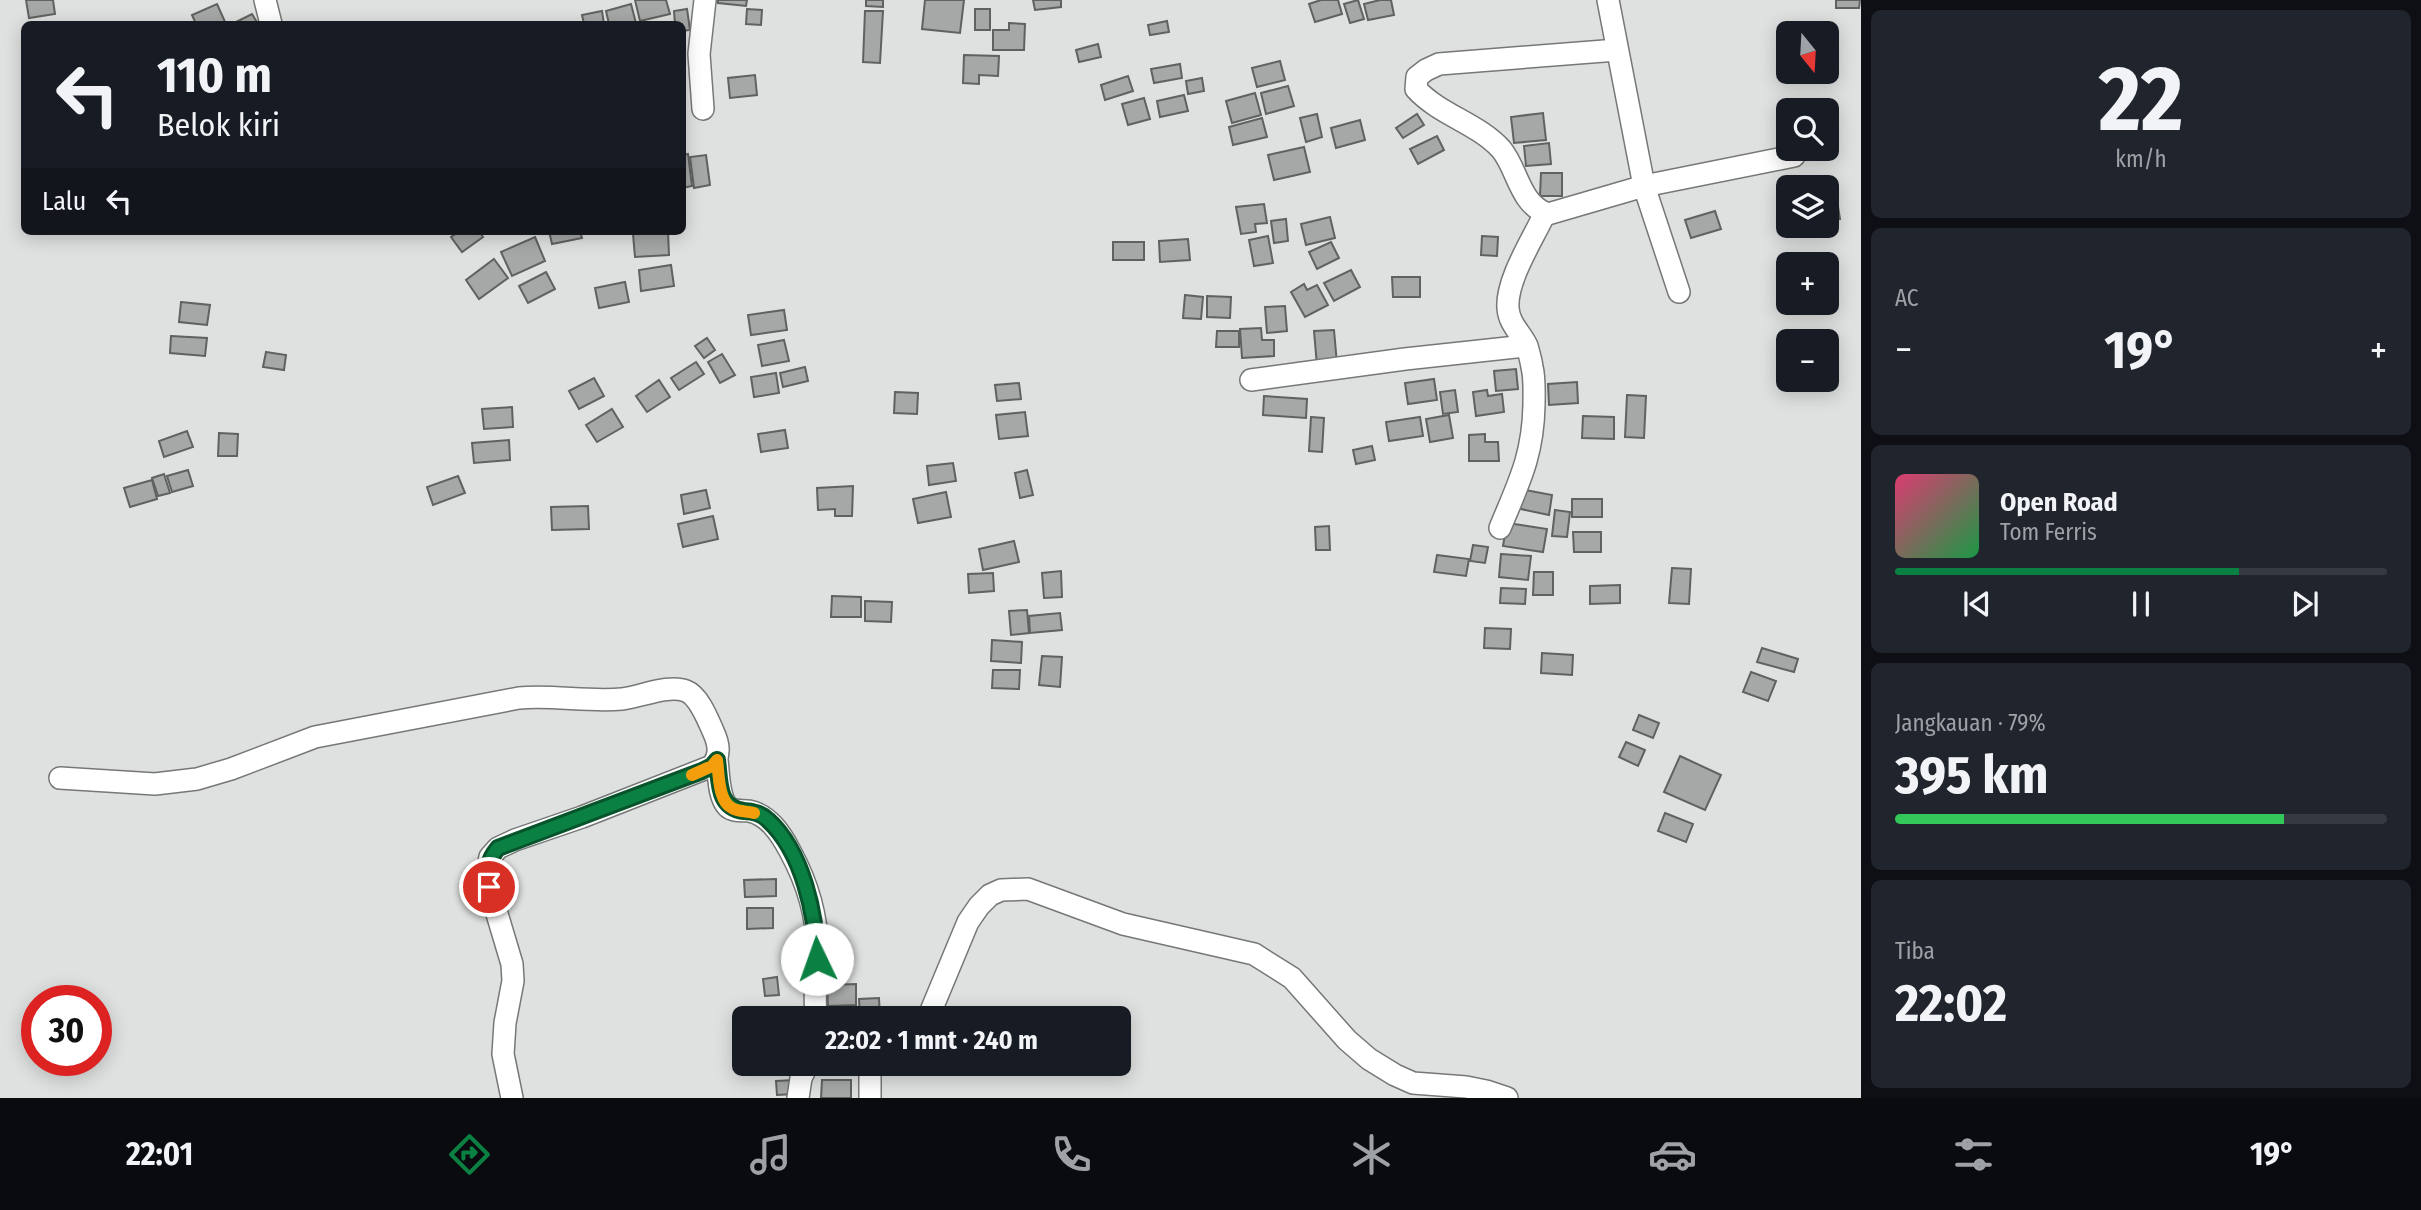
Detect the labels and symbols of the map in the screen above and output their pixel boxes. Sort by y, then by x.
north arrow [1776,21,1839,84]
pin [459,857,519,917]
position arrow [780,922,854,996]
speed limit sign: 30 [21,985,112,1076]

